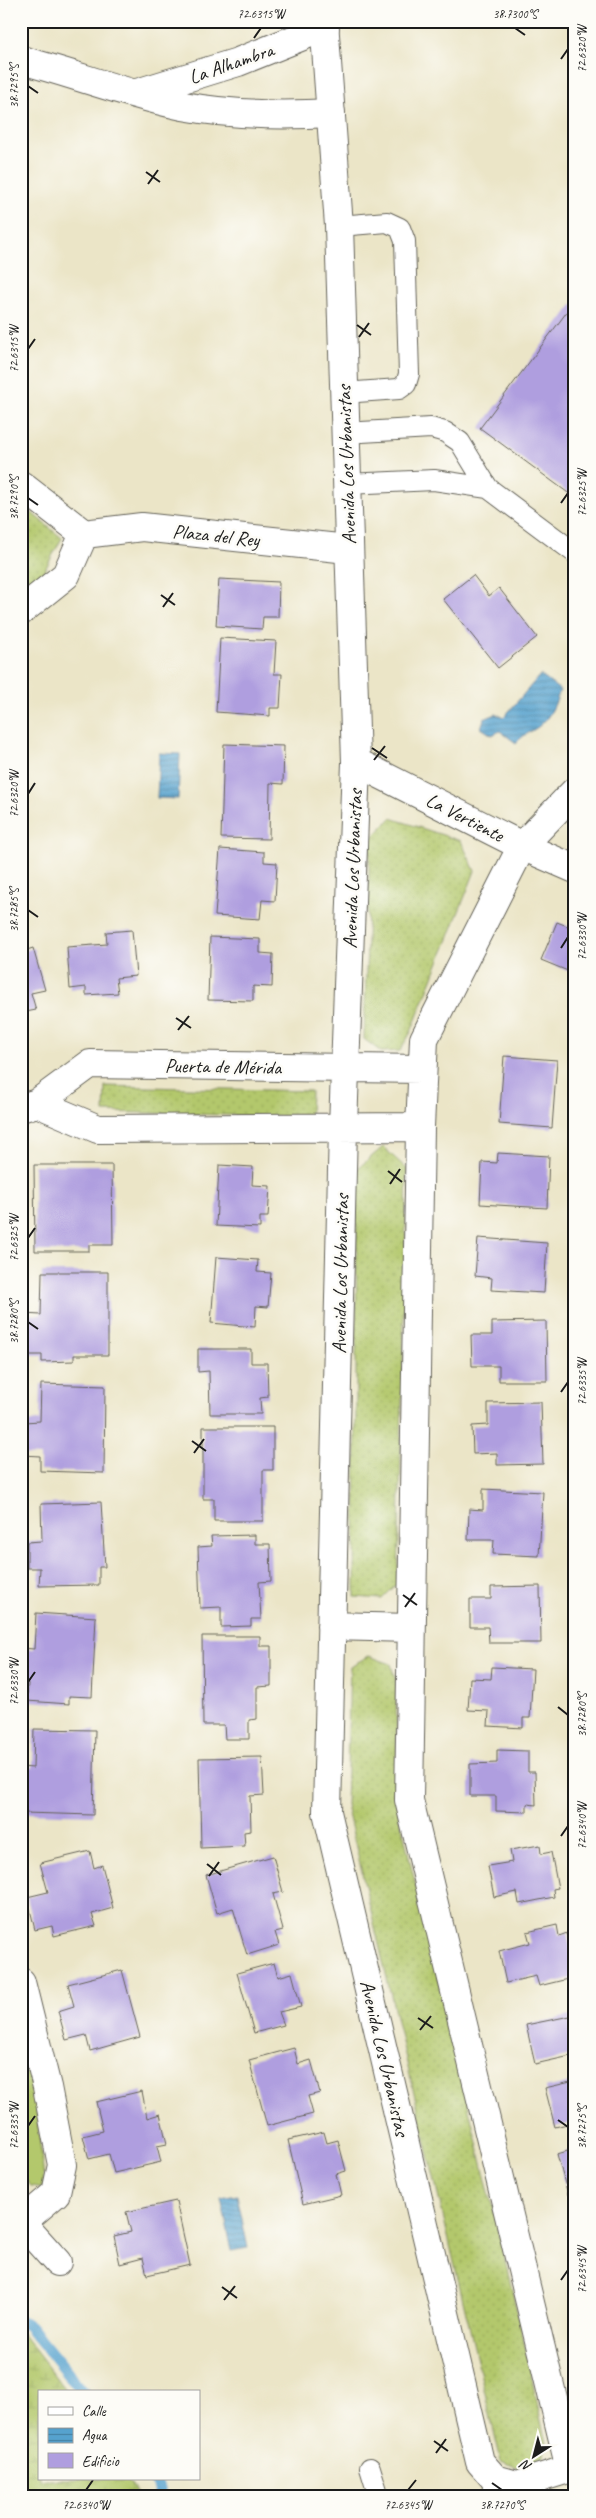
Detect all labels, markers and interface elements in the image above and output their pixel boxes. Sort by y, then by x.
text: 72.6315°W [238,6,287,22]
text: 38.7300°S [493,6,539,22]
text: 72.6320°W [574,23,590,72]
street label: La Alhambra [186,37,278,90]
text: 38.7295°S [6,62,22,108]
text: 72.6315°W [6,323,22,372]
street label: Avenida Los Urbanistas [331,383,362,545]
text: 72.6325°W [574,467,590,516]
text: 38.7290°S [6,474,22,520]
street label: Plaza del Rey [171,519,262,553]
text: 72.6320°W [6,768,22,817]
street label: Avenida Los Urbanistas [337,787,368,949]
street label: La Vertiente [422,787,509,848]
text: 38.7285°S [6,886,22,932]
text: 72.6330°W [574,911,590,960]
street label: Puerta de Mérida [165,1053,283,1080]
street label: Avenida Los Urbanistas [327,1192,354,1354]
text: 72.6325°W [6,1212,22,1261]
text: 38.7280°S [6,1298,22,1344]
text: 72.6335°W [574,1356,590,1405]
text: 72.6330°W [6,1656,22,1705]
text: 38.7280°S [574,1691,590,1737]
text: 72.6340°W [574,1800,590,1849]
street label: Avenida Los Urbanistas [354,1978,415,2141]
text: 72.6335°W [6,2100,22,2149]
text: 38.7275°S [574,2103,590,2149]
text: 72.6345°W [574,2244,590,2293]
legend [38,2390,200,2480]
text: Calle [82,2402,107,2421]
text: Agua [82,2426,107,2445]
north arrow [508,2430,558,2480]
text: Edificio [82,2452,120,2471]
text: N [516,2455,535,2476]
text: 72.6340°W [63,2497,112,2513]
text: 72.6345°W [385,2497,434,2513]
text: 38.7270°S [480,2497,526,2513]

